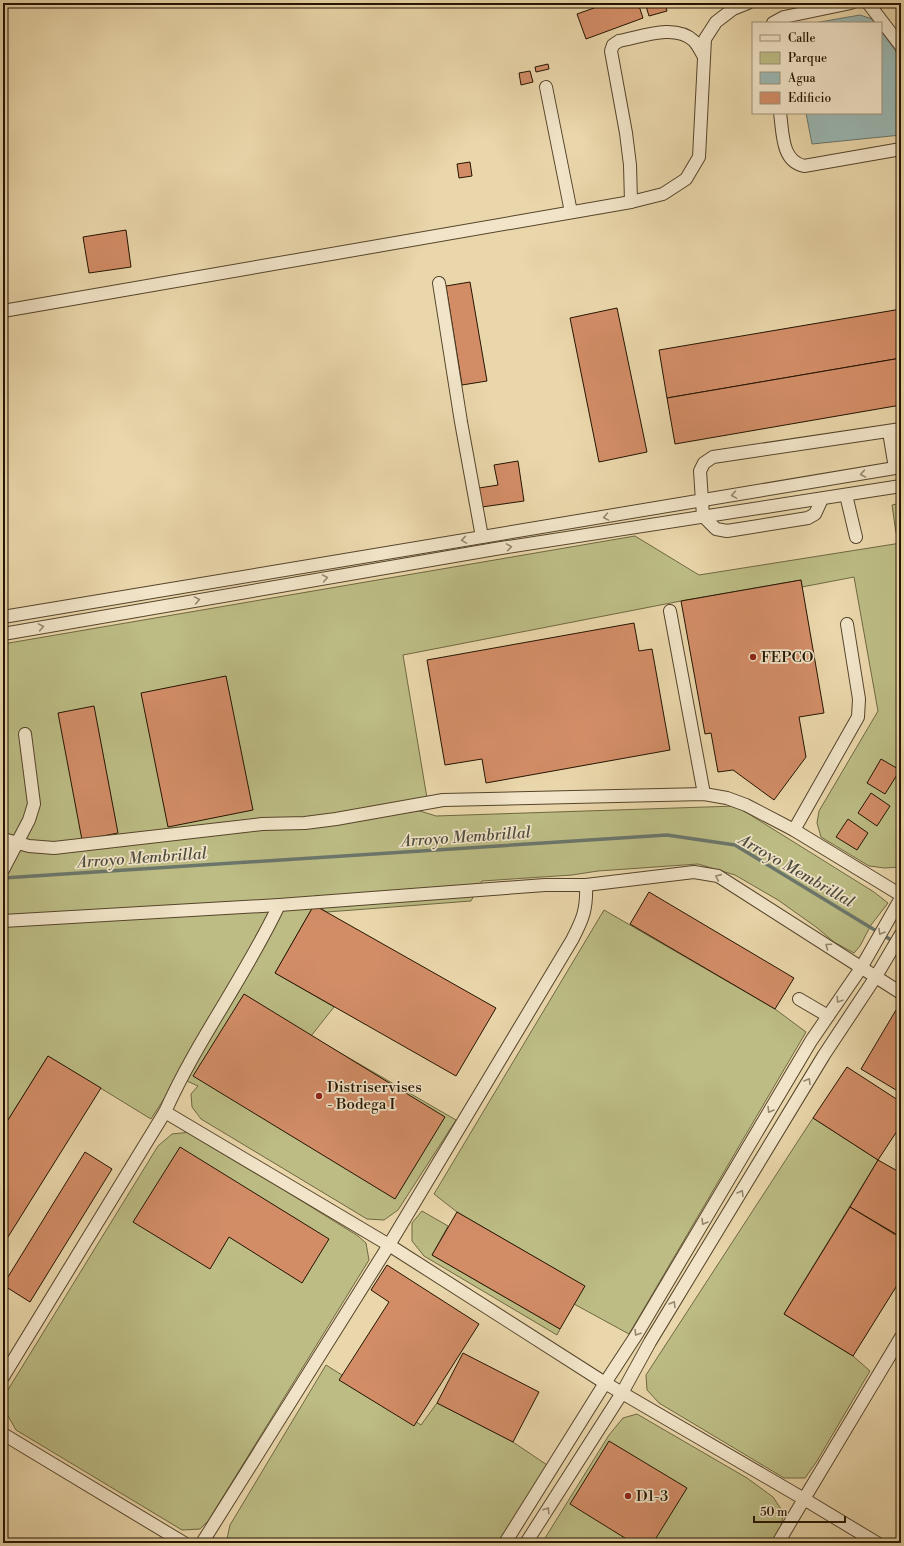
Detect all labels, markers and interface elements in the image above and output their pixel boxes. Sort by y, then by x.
legend [752,22,882,114]
text: Calle [788,31,815,46]
text: Parque [788,51,827,66]
text: Agua [787,71,817,86]
text: Edificio [788,91,831,106]
one-way arrow [859,469,866,477]
one-way arrow [731,490,737,499]
one-way arrow [603,512,609,520]
one-way arrow [461,536,467,544]
one-way arrow [506,543,512,552]
one-way arrow [322,574,328,583]
one-way arrow [194,596,200,605]
one-way arrow [38,623,45,632]
place label: FEPCO [761,648,814,667]
marker: FEPCO [748,652,758,662]
water label: Arroyo Membrillal [399,822,532,852]
water label: Arroyo Membrillal [734,829,858,912]
water label: Arroyo Membrillal [75,843,208,873]
one-way arrow [715,874,723,882]
one-way arrow [879,928,886,936]
one-way arrow [825,943,832,951]
one-way arrow [836,996,844,1003]
place label: Distriservises - Bodega I [327,1078,422,1114]
one-way arrow [803,1078,811,1085]
marker: Distriservises - Bodega I [314,1091,324,1101]
one-way arrow [767,1106,774,1113]
one-way arrow [736,1190,743,1197]
one-way arrow [701,1218,708,1225]
one-way arrow [669,1301,676,1308]
one-way arrow [635,1329,642,1336]
place label: D1-3 [636,1487,668,1506]
marker: D1-3 [623,1491,633,1501]
scale bar [754,1498,845,1524]
text: 50 m [760,1505,788,1520]
one-way arrow [542,1507,550,1514]

